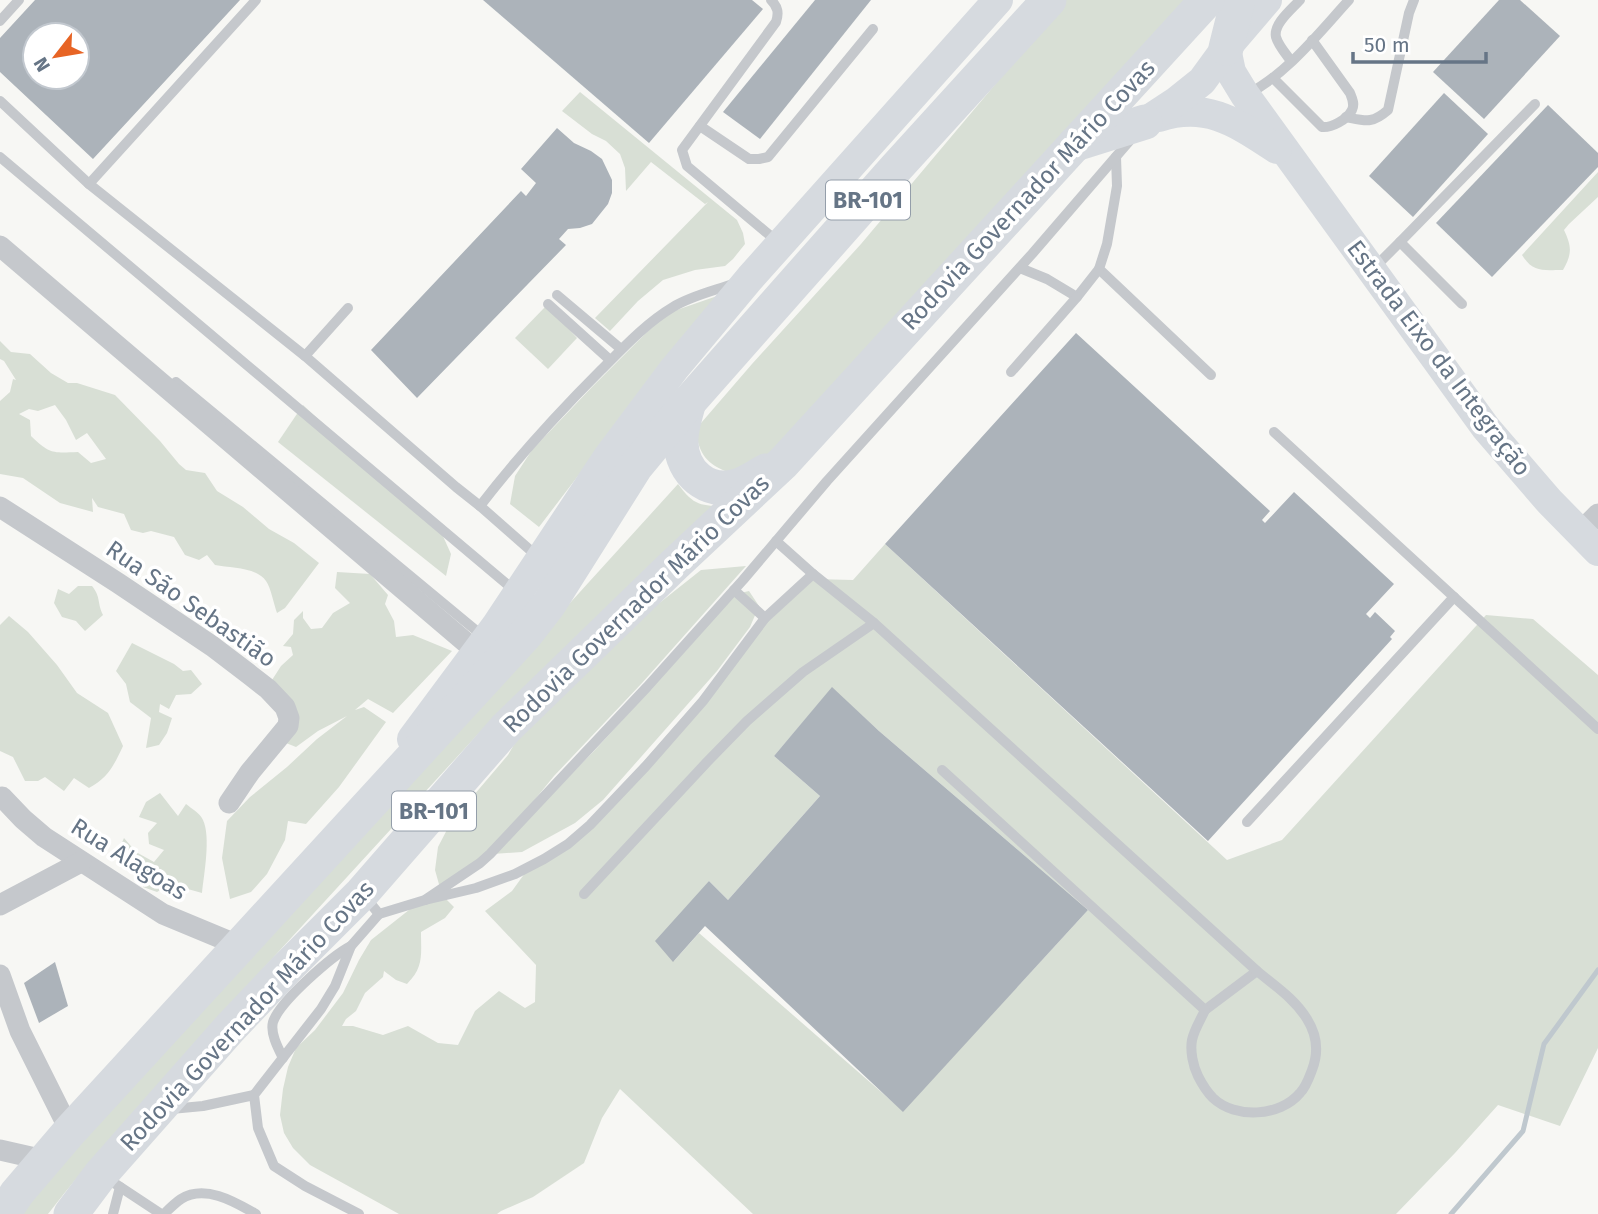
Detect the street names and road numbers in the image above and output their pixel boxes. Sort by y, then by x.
street label: Rodovia Governador Mário Covas [895,54,1161,336]
road number: BR-101 [826,181,910,220]
street label: Estrada Eixo da Integração [1341,235,1537,481]
street label: Rodovia Governador Mário Covas [497,469,775,739]
street label: Rua São Sebastião [101,535,281,673]
road number: BR-101 [392,792,476,831]
street label: Rua Alagoas [66,812,192,906]
street label: Rodovia Governador Mário Covas [114,875,380,1157]

